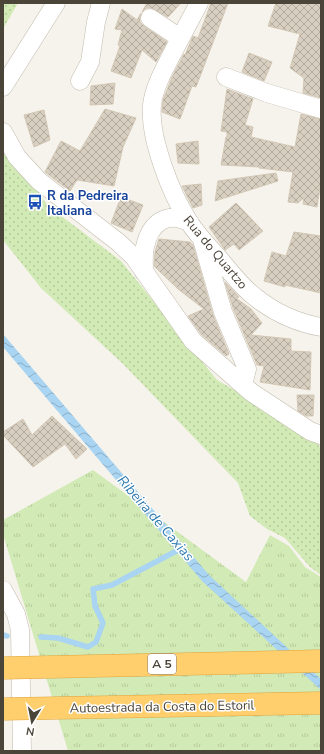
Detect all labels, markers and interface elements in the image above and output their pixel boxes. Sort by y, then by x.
place label: R da Pedreira Italiana [47,187,128,220]
bus stop icon: R da Pedreira Italiana [26,193,44,211]
street label: Rua do Quartzo [179,212,251,293]
water label: Ribeira de Caxias [113,471,198,566]
road number: A 5 [148,654,176,674]
street label: Autoestrada da Costa do Estoril [69,696,255,718]
north arrow [12,702,52,742]
text: N [25,723,36,739]

